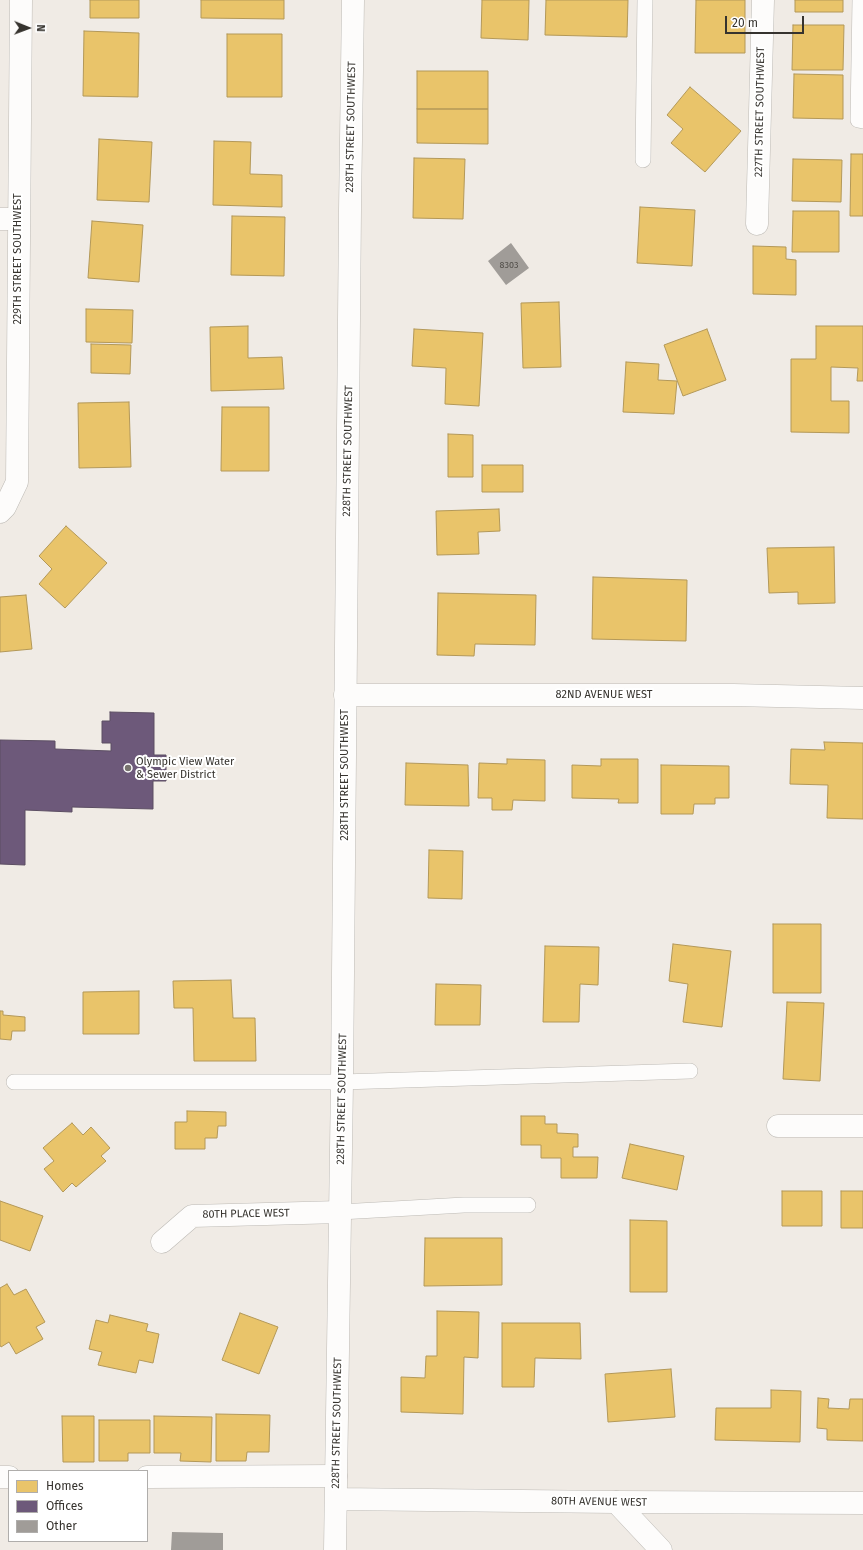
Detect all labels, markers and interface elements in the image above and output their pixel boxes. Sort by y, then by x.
north arrow [8,8,48,48]
scale bar [727,8,806,34]
text: 20 m [732,16,758,30]
text: N [34,24,47,32]
street label: 227TH STREET SOUTHWEST [752,47,768,177]
street label: 228TH STREET SOUTHWEST [343,61,359,193]
street label: 229TH STREET SOUTHWEST [11,193,25,325]
house number: 8303 [500,260,518,270]
street label: 228TH STREET SOUTHWEST [340,385,356,517]
street label: 82ND AVENUE WEST [556,688,652,702]
street label: 228TH STREET SOUTHWEST [338,709,352,841]
place label: Olympic View Water & Sewer District [136,755,234,781]
marker: Olympic View Water & Sewer District [123,763,133,773]
street label: 228TH STREET SOUTHWEST [334,1033,350,1165]
street label: 80TH PLACE WEST [202,1207,290,1221]
street label: 228TH STREET SOUTHWEST [329,1357,345,1489]
legend [8,1470,148,1542]
text: Homes [46,1479,84,1493]
street label: 80TH AVENUE WEST [551,1495,647,1509]
text: Offices [46,1499,83,1513]
text: Other [46,1519,77,1533]

